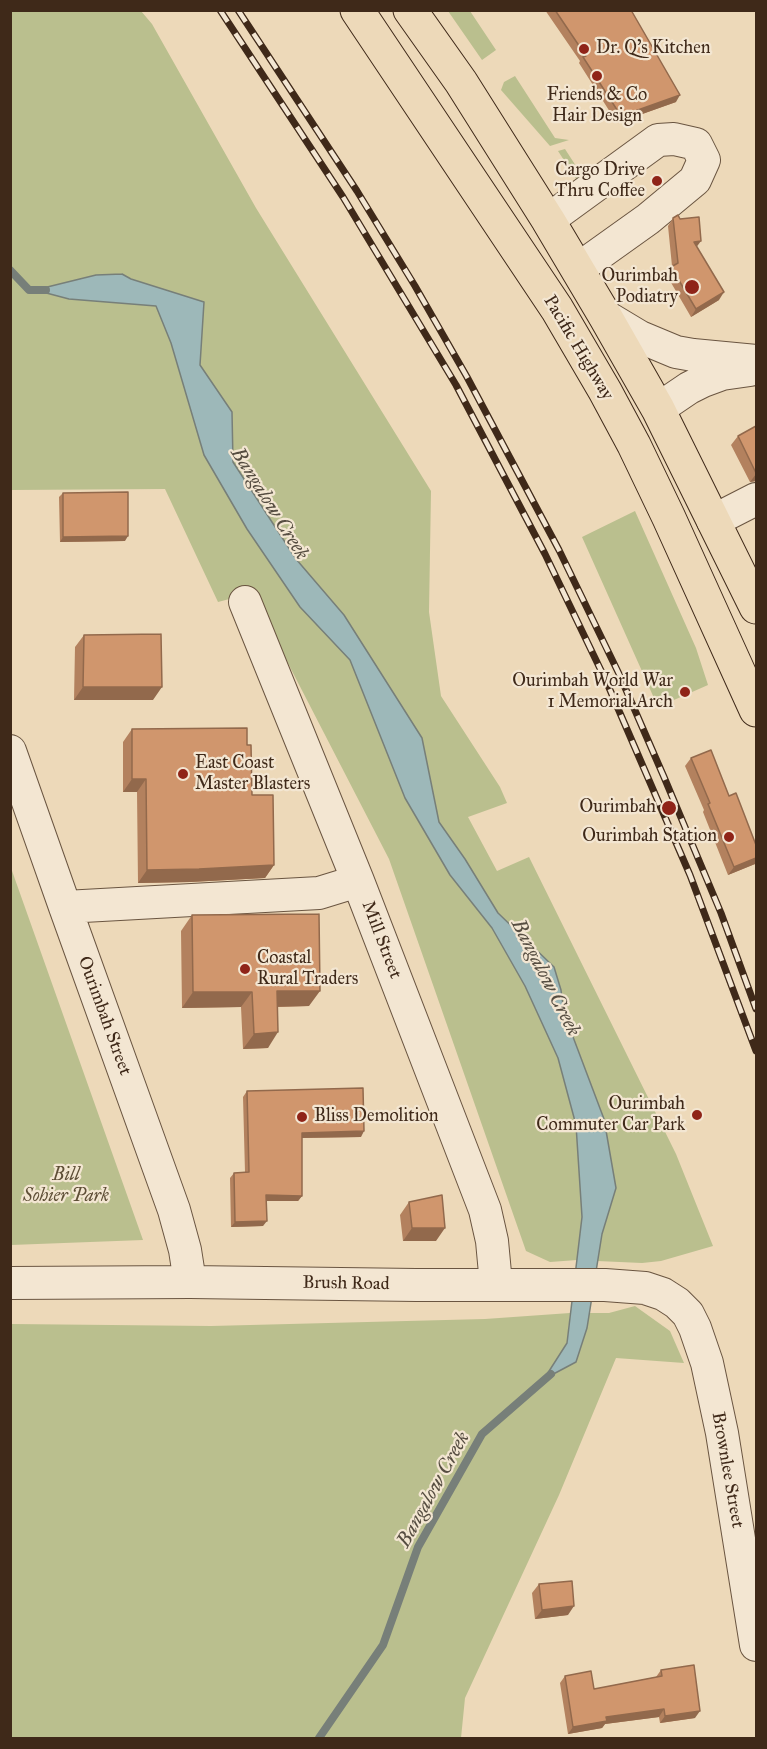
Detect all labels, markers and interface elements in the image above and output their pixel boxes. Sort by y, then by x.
place label: Dr. Q’s Kitchen [596,38,710,60]
marker: Dr. Q’s Kitchen [577,42,591,56]
marker: Friends & Co Hair Design [590,69,604,83]
place label: Friends & Co Hair Design [547,85,647,128]
place label: Cargo Drive Thru Coffee [555,160,645,202]
marker: Cargo Drive Thru Coffee [650,174,664,188]
place label: Ourimbah Podiatry [602,266,678,308]
marker: Ourimbah Podiatry [683,278,701,296]
street label: Pacific Highway [538,292,618,404]
water label: Bangalow Creek [225,443,313,565]
place label: Ourimbah World War 1 Memorial Arch [512,671,673,714]
marker: Ourimbah World War 1 Memorial Arch [678,685,692,699]
place label: East Coast Master Blasters [195,753,310,795]
marker: East Coast Master Blasters [176,767,190,781]
place label: Ourimbah [580,797,656,819]
marker: Ourimbah [660,799,678,817]
place label: Ourimbah Station [582,826,717,848]
marker: Ourimbah Station [722,830,736,844]
street label: Mill Street [356,898,406,982]
water label: Bangalow Creek [505,915,585,1041]
place label: Coastal Rural Traders [257,948,358,990]
street label: Ourimbah Street [72,954,136,1078]
marker: Coastal Rural Traders [238,962,252,976]
place label: Ourimbah Commuter Car Park [536,1094,685,1136]
place label: Bliss Demolition [314,1106,439,1128]
marker: Ourimbah Commuter Car Park [690,1108,704,1122]
marker: Bliss Demolition [295,1110,309,1124]
park label: Bill Sohier Park [23,1165,109,1208]
street label: Brush Road [302,1272,390,1296]
street label: Brownlee Street [706,1410,748,1530]
water label: Bangalow Creek [392,1428,476,1552]

